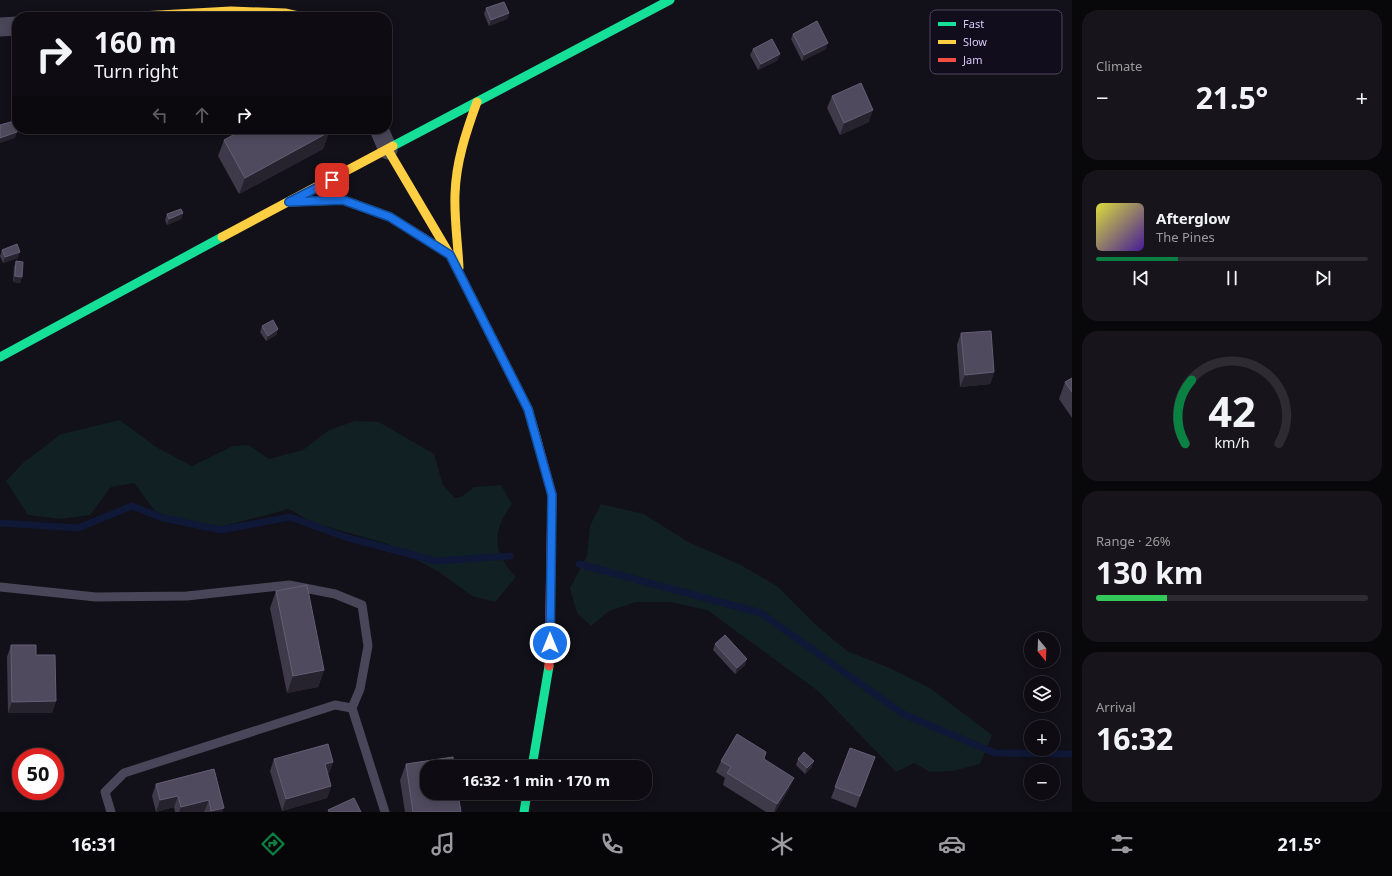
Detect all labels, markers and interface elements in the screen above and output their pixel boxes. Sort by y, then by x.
legend [930,10,1062,74]
text: Fast [963,16,984,31]
text: 160 m [94,23,177,61]
icon: right [28,28,80,80]
text: Slow [963,34,987,49]
text: Jam [962,52,982,67]
text: Climate [1096,57,1142,75]
text: Turn right [94,59,178,83]
text: 21.5° [1196,77,1268,118]
text: − [1096,82,1109,112]
text: + [1355,82,1368,112]
icon: left [149,104,171,126]
icon: ahead [191,104,213,126]
icon: right [233,104,255,126]
pin [315,163,349,197]
icon: arrive [321,169,343,191]
text: Afterglow [1156,208,1230,228]
text: The Pines [1156,228,1215,246]
icon: previous [1130,267,1152,289]
icon: pause [1221,267,1243,289]
icon: next [1312,267,1334,289]
text: 42 [1208,383,1256,439]
text: km/h [1214,433,1250,452]
text: Range · 26% [1096,532,1171,550]
text: 130 km [1096,552,1203,593]
position arrow [529,622,571,664]
north arrow [1024,632,1060,668]
map controls [1024,632,1060,800]
button: layers [1024,676,1060,712]
text: Arrival [1096,698,1136,716]
text: 16:32 [1096,718,1173,759]
button: + [1024,720,1060,756]
speed limit sign: 50 [12,748,64,800]
button: − [1024,764,1060,800]
text: 16:32 · 1 min · 170 m [462,770,610,790]
icon: directions [259,830,287,858]
icon: music [429,830,457,858]
icon: phone [598,830,626,858]
icon: climate [768,830,796,858]
icon: car [938,830,966,858]
icon: filters [1108,830,1136,858]
text: 16:31 [71,832,117,856]
text: 21.5° [1277,832,1321,856]

